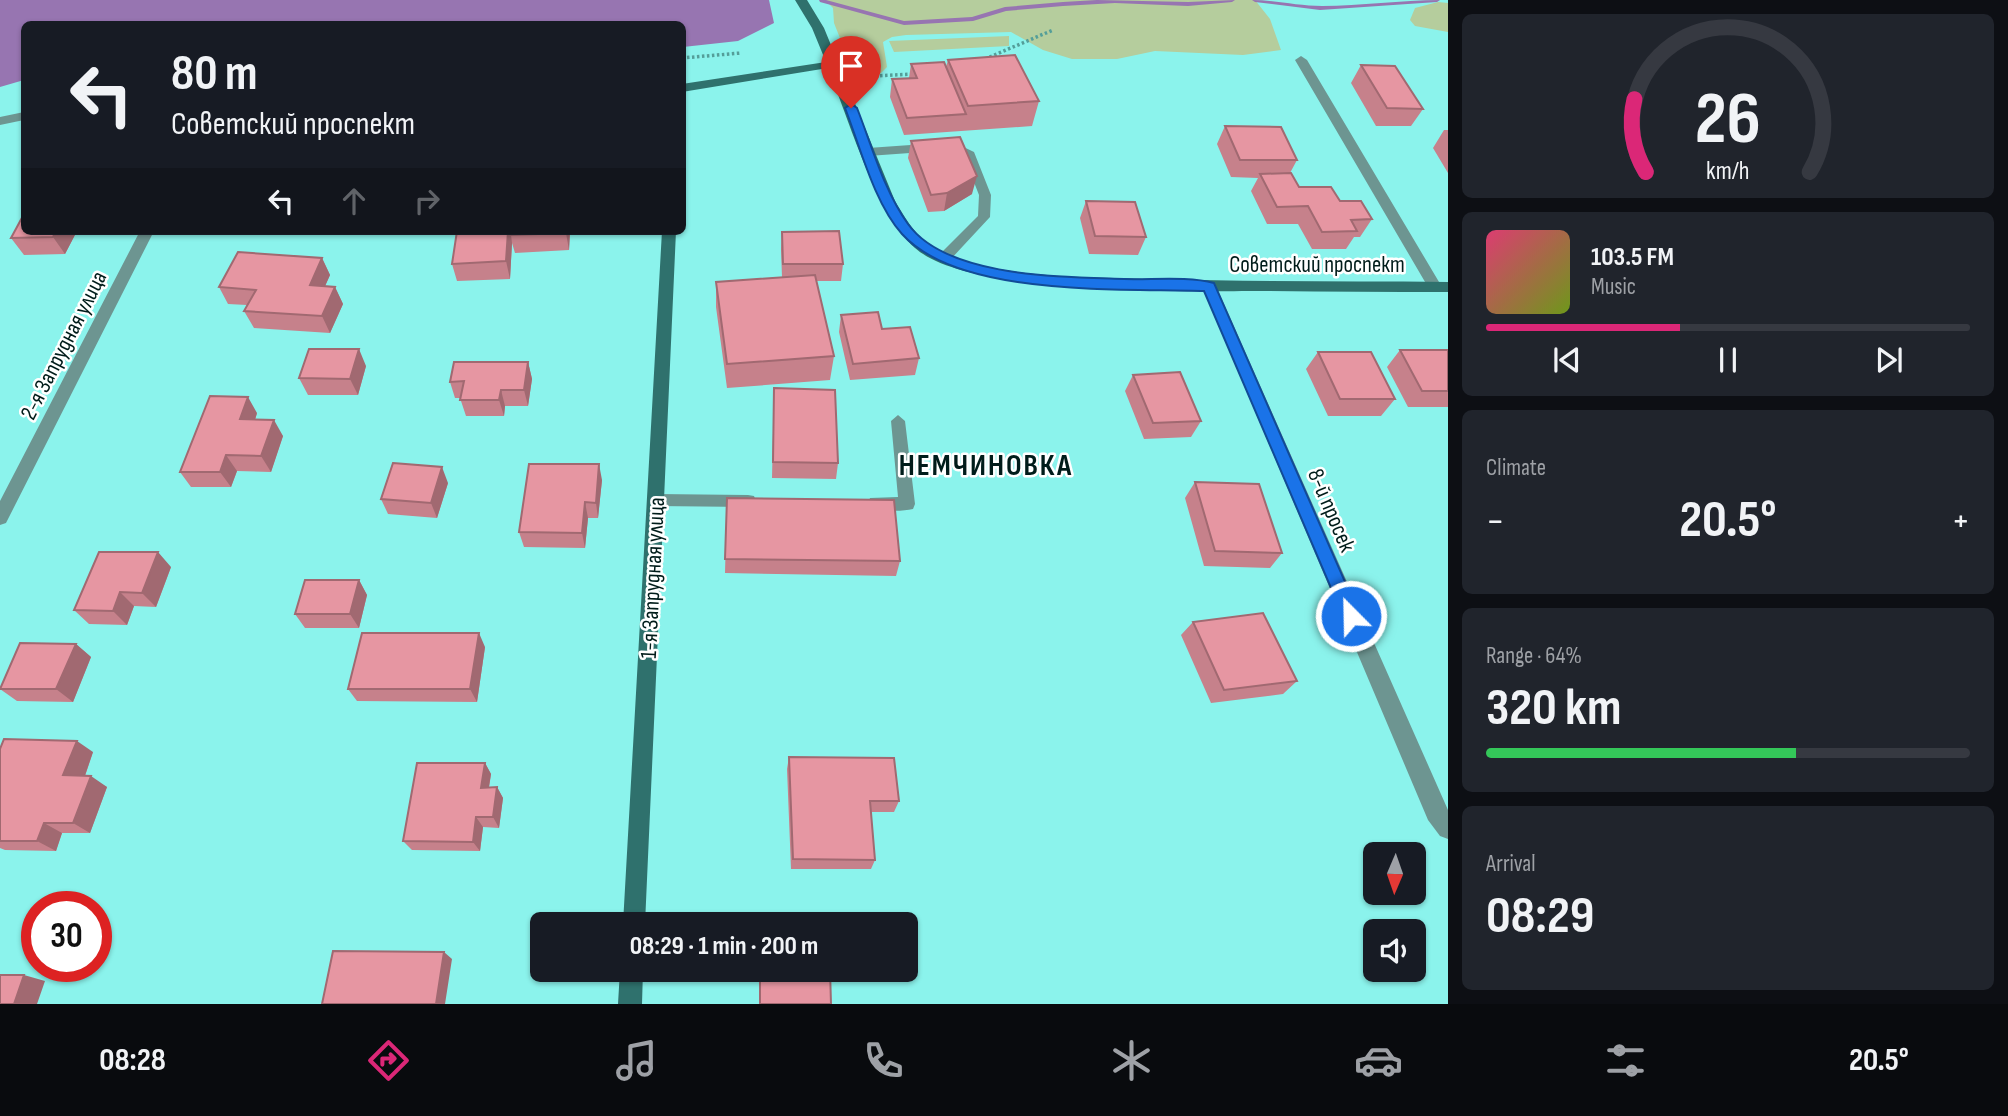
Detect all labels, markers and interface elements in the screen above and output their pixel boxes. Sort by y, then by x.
pin [821,36,881,108]
text: 80 m [171,45,258,104]
icon: arrive [832,47,870,85]
icon: left [56,49,147,140]
text: 26 [1695,76,1761,164]
text: Советский проспект [171,105,415,144]
text: km/h [1706,156,1750,187]
icon: left [262,182,300,220]
icon: ahead [335,182,373,220]
icon: right [408,182,446,220]
text: 103.5 FM [1591,242,1674,273]
street label: Советский проспект [1229,251,1405,279]
street label: 2-я Запрудная улица [14,266,113,424]
text: Music [1591,273,1636,301]
icon: previous [1548,341,1586,379]
icon: pause [1709,341,1747,379]
icon: next [1870,341,1908,379]
district label: НЕМЧИНОВКА [899,448,1073,484]
text: Climate [1486,454,1546,482]
street label: 8-й просек [1301,465,1361,557]
text: 20.5° [1679,489,1777,552]
street label: 1-я Запрудная улица [635,497,671,659]
text: − [1486,499,1505,544]
text: + [1951,499,1970,544]
position arrow [1314,579,1388,653]
text: Range · 64% [1486,642,1582,670]
text: 320 km [1486,677,1621,740]
north arrow [1363,842,1426,905]
map controls [1363,842,1426,982]
text: Arrival [1486,850,1535,878]
text: 08:29 [1486,885,1594,948]
speed limit sign: 30 [21,891,112,982]
button: sound [1363,919,1426,982]
text: 08:29 · 1 min · 200 m [630,931,818,962]
icon: directions [364,1036,413,1085]
icon: music [612,1036,661,1085]
icon: phone [859,1036,908,1085]
icon: climate [1107,1036,1156,1085]
icon: car [1354,1036,1403,1085]
icon: filters [1601,1036,1650,1085]
text: 08:28 [99,1041,166,1080]
text: 20.5° [1849,1041,1909,1080]

